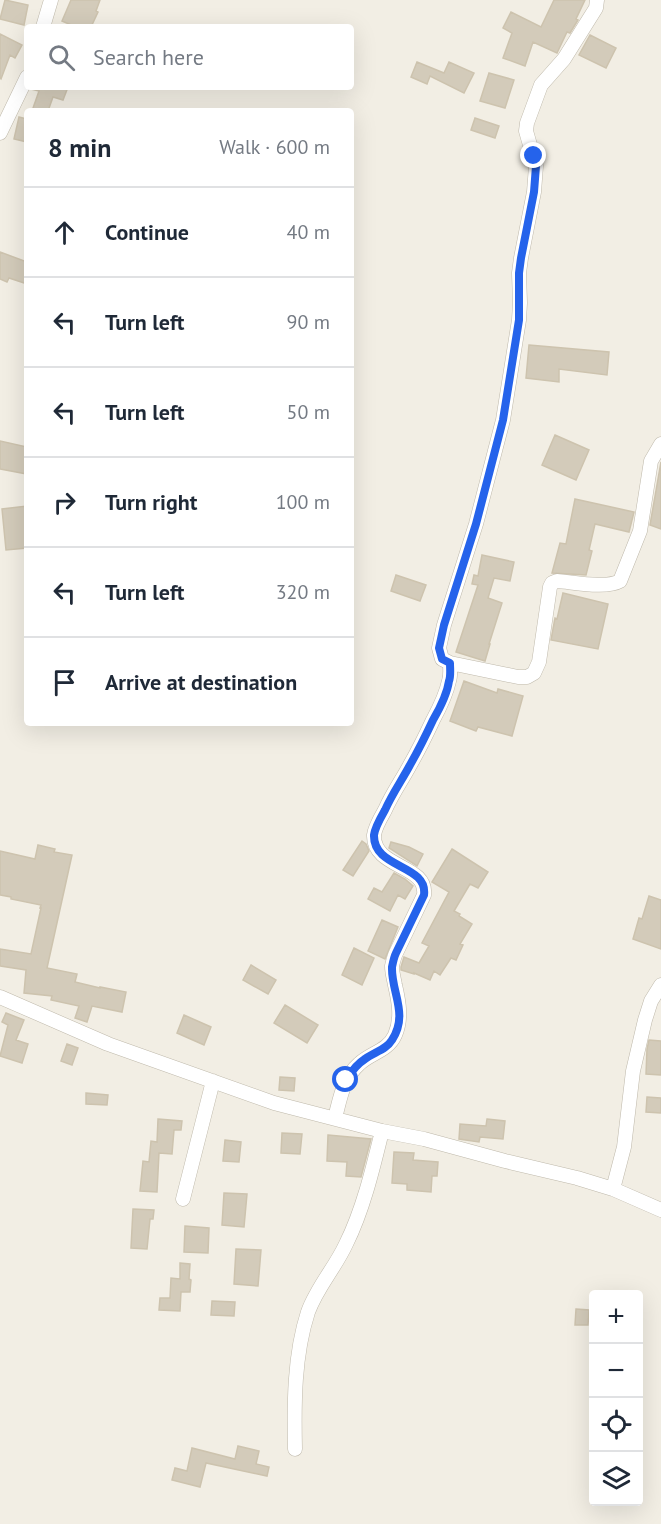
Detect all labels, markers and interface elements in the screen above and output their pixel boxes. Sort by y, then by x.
search box [24,24,354,90]
icon: search [45,41,78,74]
text: Search here [93,43,204,71]
text: 8 min [48,131,111,164]
text: Walk · 600 m [219,134,330,160]
route end [520,142,546,168]
icon: ahead [48,216,81,249]
text: Continue [105,218,189,246]
text: 40 m [287,219,330,245]
icon: left [48,306,81,339]
text: Turn left [105,308,185,336]
text: 90 m [287,309,330,335]
icon: left [48,396,81,429]
text: Turn left [105,398,185,426]
text: 50 m [287,399,330,425]
icon: right [48,486,81,519]
text: Turn right [105,488,197,516]
text: 100 m [276,489,330,515]
icon: left [48,576,81,609]
text: Turn left [105,578,185,606]
text: 320 m [276,579,330,605]
icon: arrive [48,666,81,699]
text: Arrive at destination [105,668,297,696]
route start [332,1066,358,1092]
map controls [589,1290,643,1506]
button: + [589,1290,643,1344]
button: − [589,1344,643,1398]
button: locate [589,1398,643,1452]
button: layers [589,1452,643,1506]

